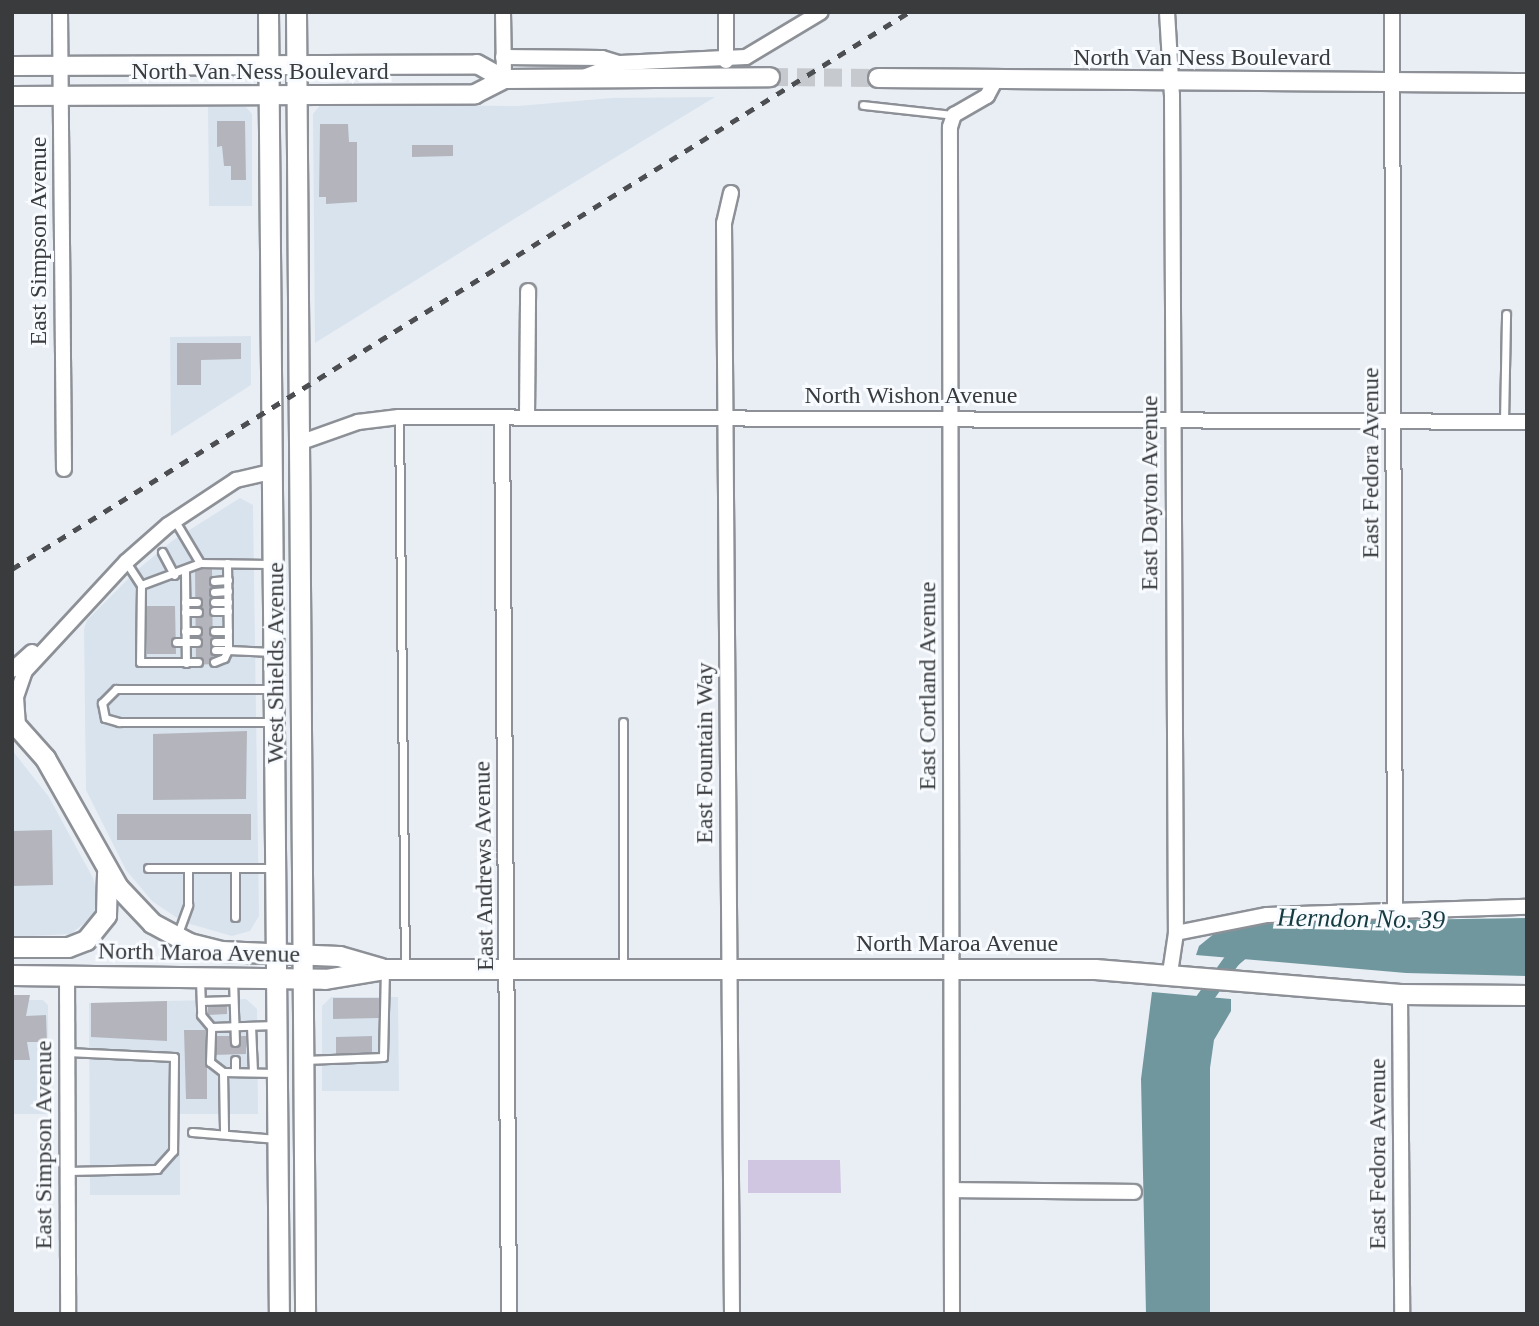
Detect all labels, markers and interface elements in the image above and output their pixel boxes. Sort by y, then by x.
street label: North Van Ness Boulevard [1073,44,1331,72]
street label: North Van Ness Boulevard [131,58,389,86]
street label: East Simpson Avenue [25,136,53,346]
street label: East Fedora Avenue [1357,367,1385,559]
street label: North Wishon Avenue [804,382,1018,410]
street label: East Dayton Avenue [1136,395,1164,591]
street label: West Shields Avenue [262,562,290,764]
street label: East Cortland Avenue [914,581,942,791]
street label: East Fountain Way [691,662,719,844]
street label: East Andrews Avenue [468,759,500,973]
water label: Herndon No. 39 [1277,902,1445,936]
street label: North Maroa Avenue [855,930,1059,958]
street label: North Maroa Avenue [97,937,301,969]
street label: East Simpson Avenue [30,1040,58,1250]
street label: East Fedora Avenue [1364,1058,1392,1250]

